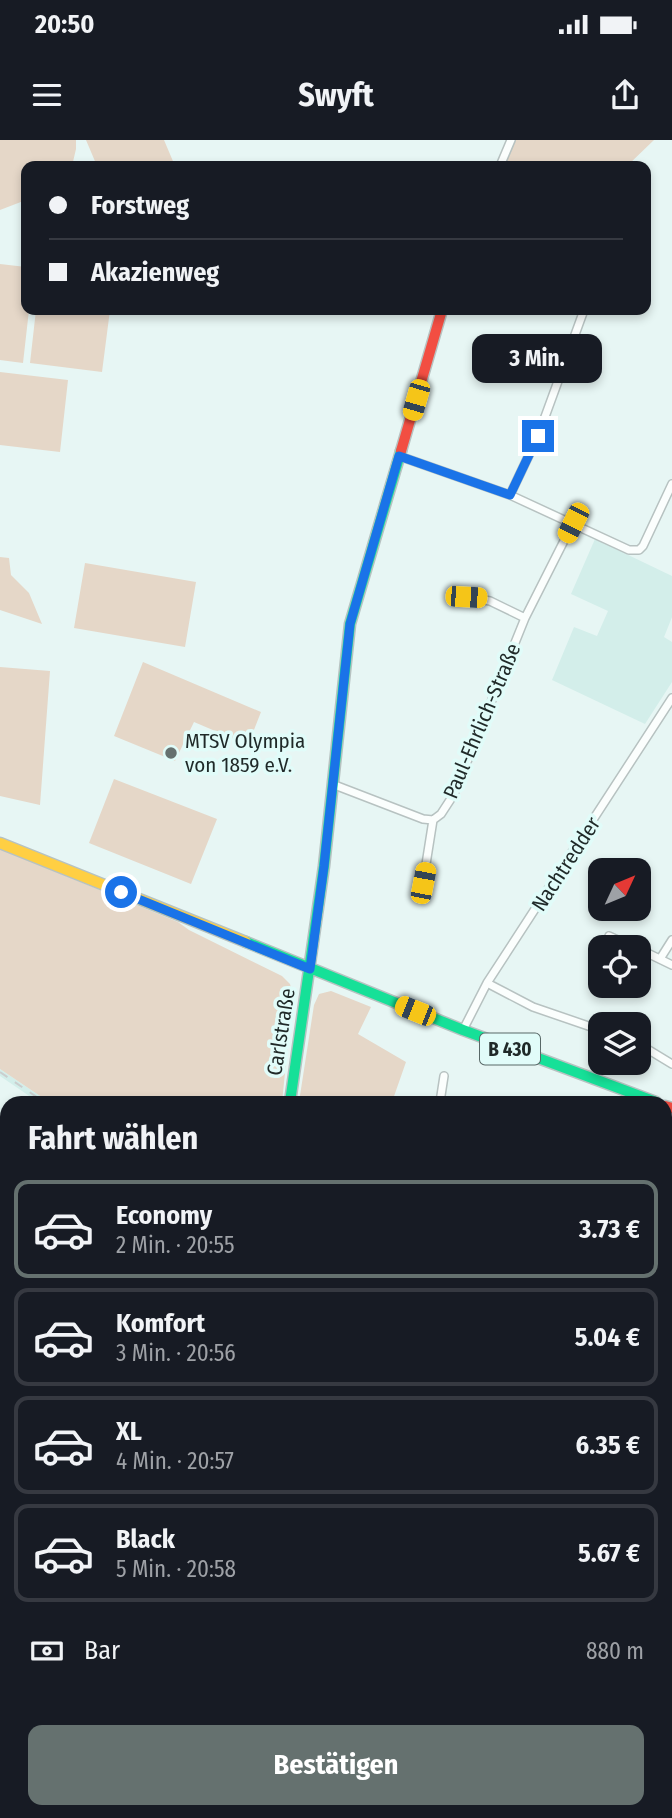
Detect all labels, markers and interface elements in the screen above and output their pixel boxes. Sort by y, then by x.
text: 20:50 [35,9,94,40]
icon: menu [28,76,66,114]
text: Swyft [298,76,374,114]
icon: share [606,76,644,114]
text: Forstweg [91,190,189,221]
text: Akazienweg [91,257,219,288]
callout: 3 Min. [473,334,603,384]
text: 3 Min. [509,344,565,372]
car [401,377,432,423]
route end [522,420,554,452]
car [555,500,592,546]
car [445,585,488,609]
street label: Paul-Ehrlich-Straße [438,639,526,803]
place label: MTSV Olympia von 1859 e.V. [185,728,305,778]
marker: MTSV Olympia von 1859 e.V. [163,745,179,761]
street label: Nachtredder [526,811,606,916]
north arrow [588,858,651,920]
map controls [588,858,651,1075]
car [409,860,438,906]
route start [105,876,137,908]
button: locate [588,935,651,998]
street label: Carlstraße [261,986,301,1078]
car [392,993,439,1029]
button: layers [588,1012,651,1075]
road number: B 430 [480,1034,540,1065]
text: Fahrt wählen [28,1119,198,1157]
icon: car [32,1198,95,1261]
text: Economy [116,1200,212,1231]
text: 3.73 € [579,1214,640,1245]
text: 2 Min. · 20:55 [116,1231,234,1259]
icon: car [32,1306,95,1369]
text: Komfort [116,1308,205,1339]
text: 5.04 € [575,1322,640,1353]
text: 3 Min. · 20:56 [116,1339,236,1367]
icon: car [32,1414,95,1477]
text: XL [116,1416,142,1447]
text: 6.35 € [576,1430,640,1461]
text: 4 Min. · 20:57 [116,1447,234,1475]
icon: car [32,1522,95,1585]
text: Black [116,1524,175,1555]
text: 5.67 € [578,1538,640,1569]
text: 5 Min. · 20:58 [116,1555,236,1583]
icon: cash [28,1632,66,1670]
text: Bar [84,1635,120,1666]
text: 880 m [586,1637,644,1665]
button: Bestätigen [28,1725,644,1805]

